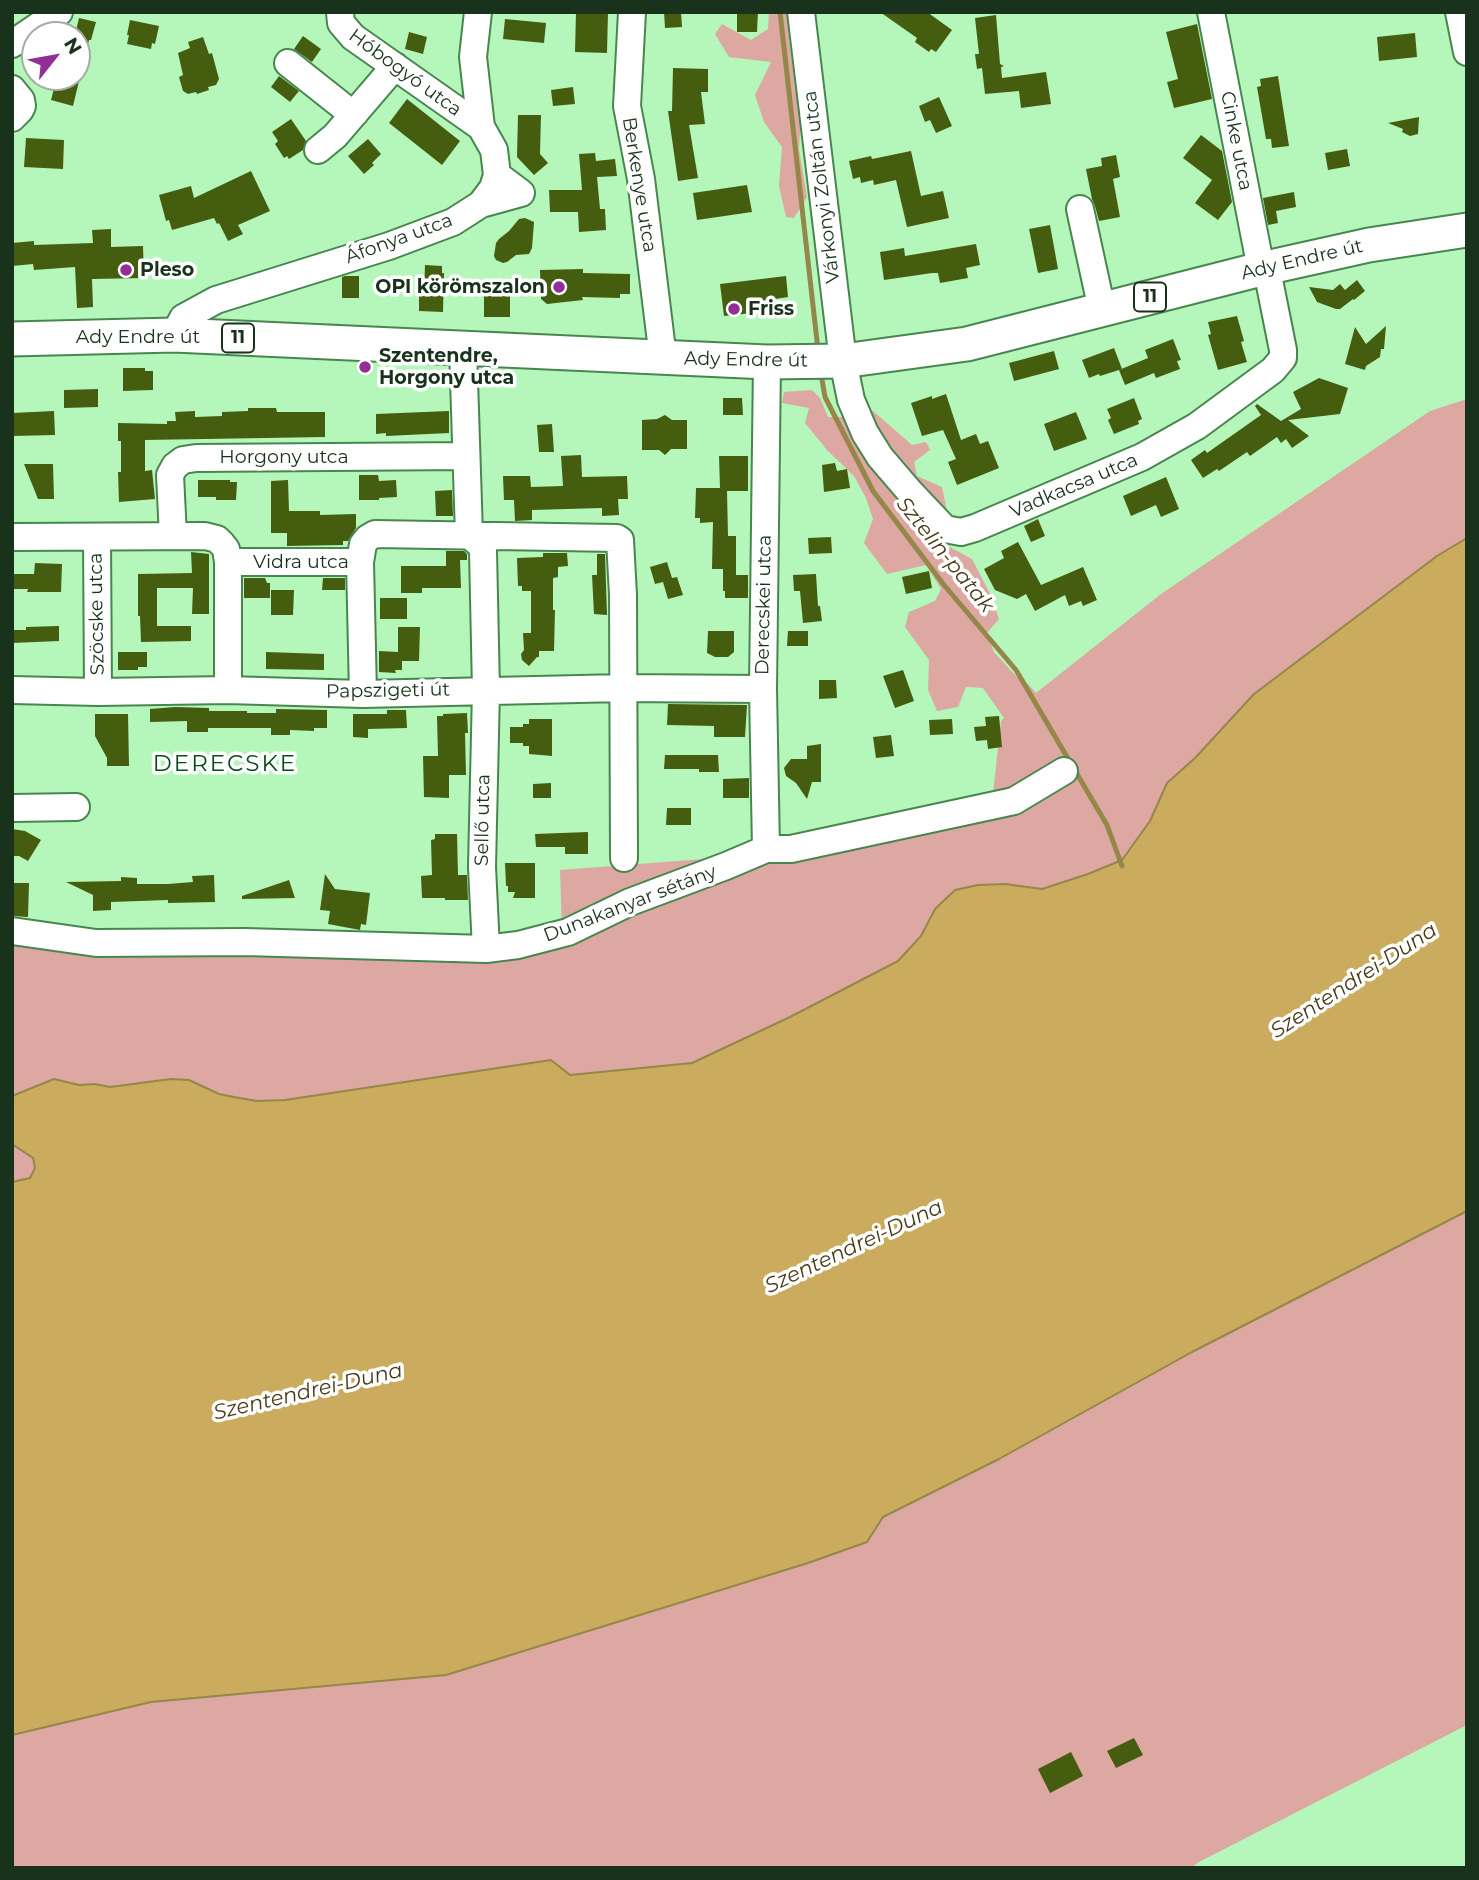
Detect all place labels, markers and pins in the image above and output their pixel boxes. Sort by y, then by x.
place label: Pleso [140,259,194,281]
marker: Pleso [118,262,134,278]
place label: OPI körömszalon [375,276,545,298]
marker: OPI körömszalon [551,279,567,295]
place label: Friss [748,298,794,320]
marker: Friss [726,301,742,317]
place label: Szentendre, Horgony utca [379,345,514,389]
marker: Szentendre, Horgony utca [357,359,373,375]

